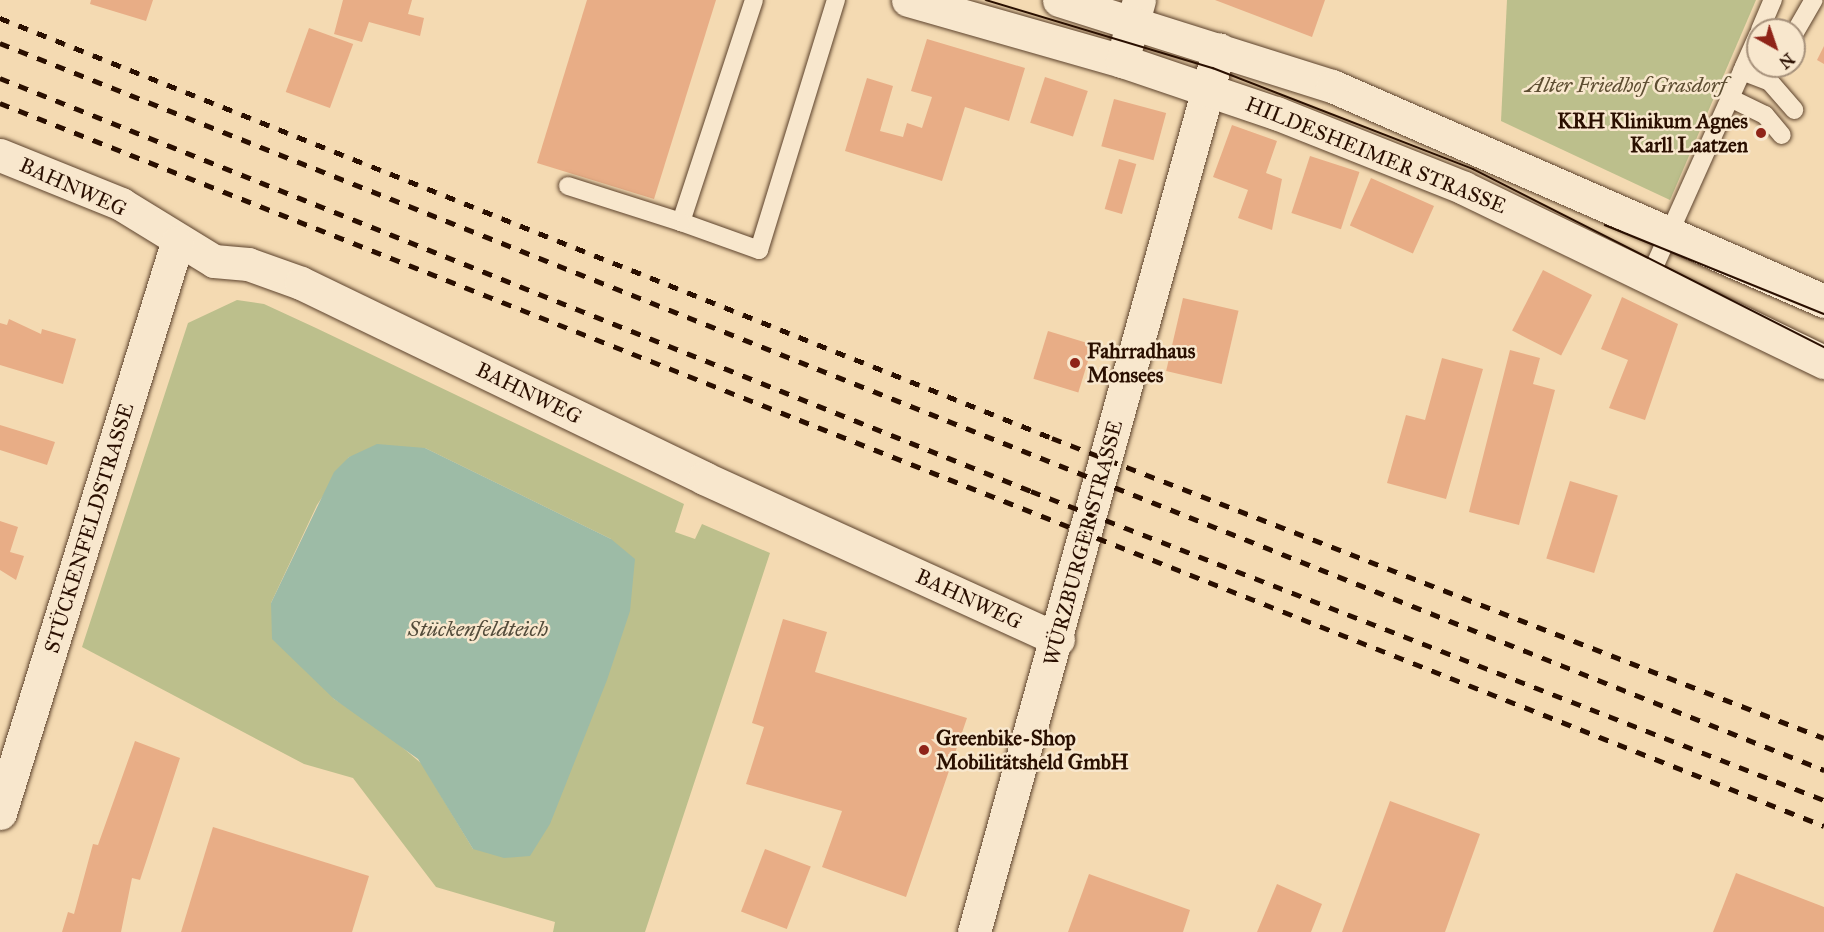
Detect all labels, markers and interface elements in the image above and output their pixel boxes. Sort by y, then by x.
north arrow [1746,18,1806,78]
text: N [1775,49,1798,72]
park label: Alter Friedhof Grasdorf [1526,72,1726,98]
street label: HILDESHEIMER STRASSE [1242,91,1510,219]
place label: KRH Klinikum Agnes Karll Laatzen [1557,108,1748,158]
marker: KRH Klinikum Agnes Karll Laatzen [1752,124,1770,142]
street label: BAHNWEG [16,152,130,222]
place label: Fahrradhaus Monsees [1087,338,1195,388]
marker: Fahrradhaus Monsees [1068,356,1082,370]
street label: BAHNWEG [472,357,586,429]
street label: STÜCKENFELDSTRASSE [39,400,139,656]
street label: WÜRZBURGER STRASSE [1038,417,1128,669]
street label: BAHNWEG [912,563,1026,635]
water label: Stückenfeldteich [408,616,548,642]
place label: Greenbike-Shop Mobilitätsheld GmbH [936,725,1129,775]
marker: Greenbike-Shop Mobilitätsheld GmbH [917,743,931,757]

